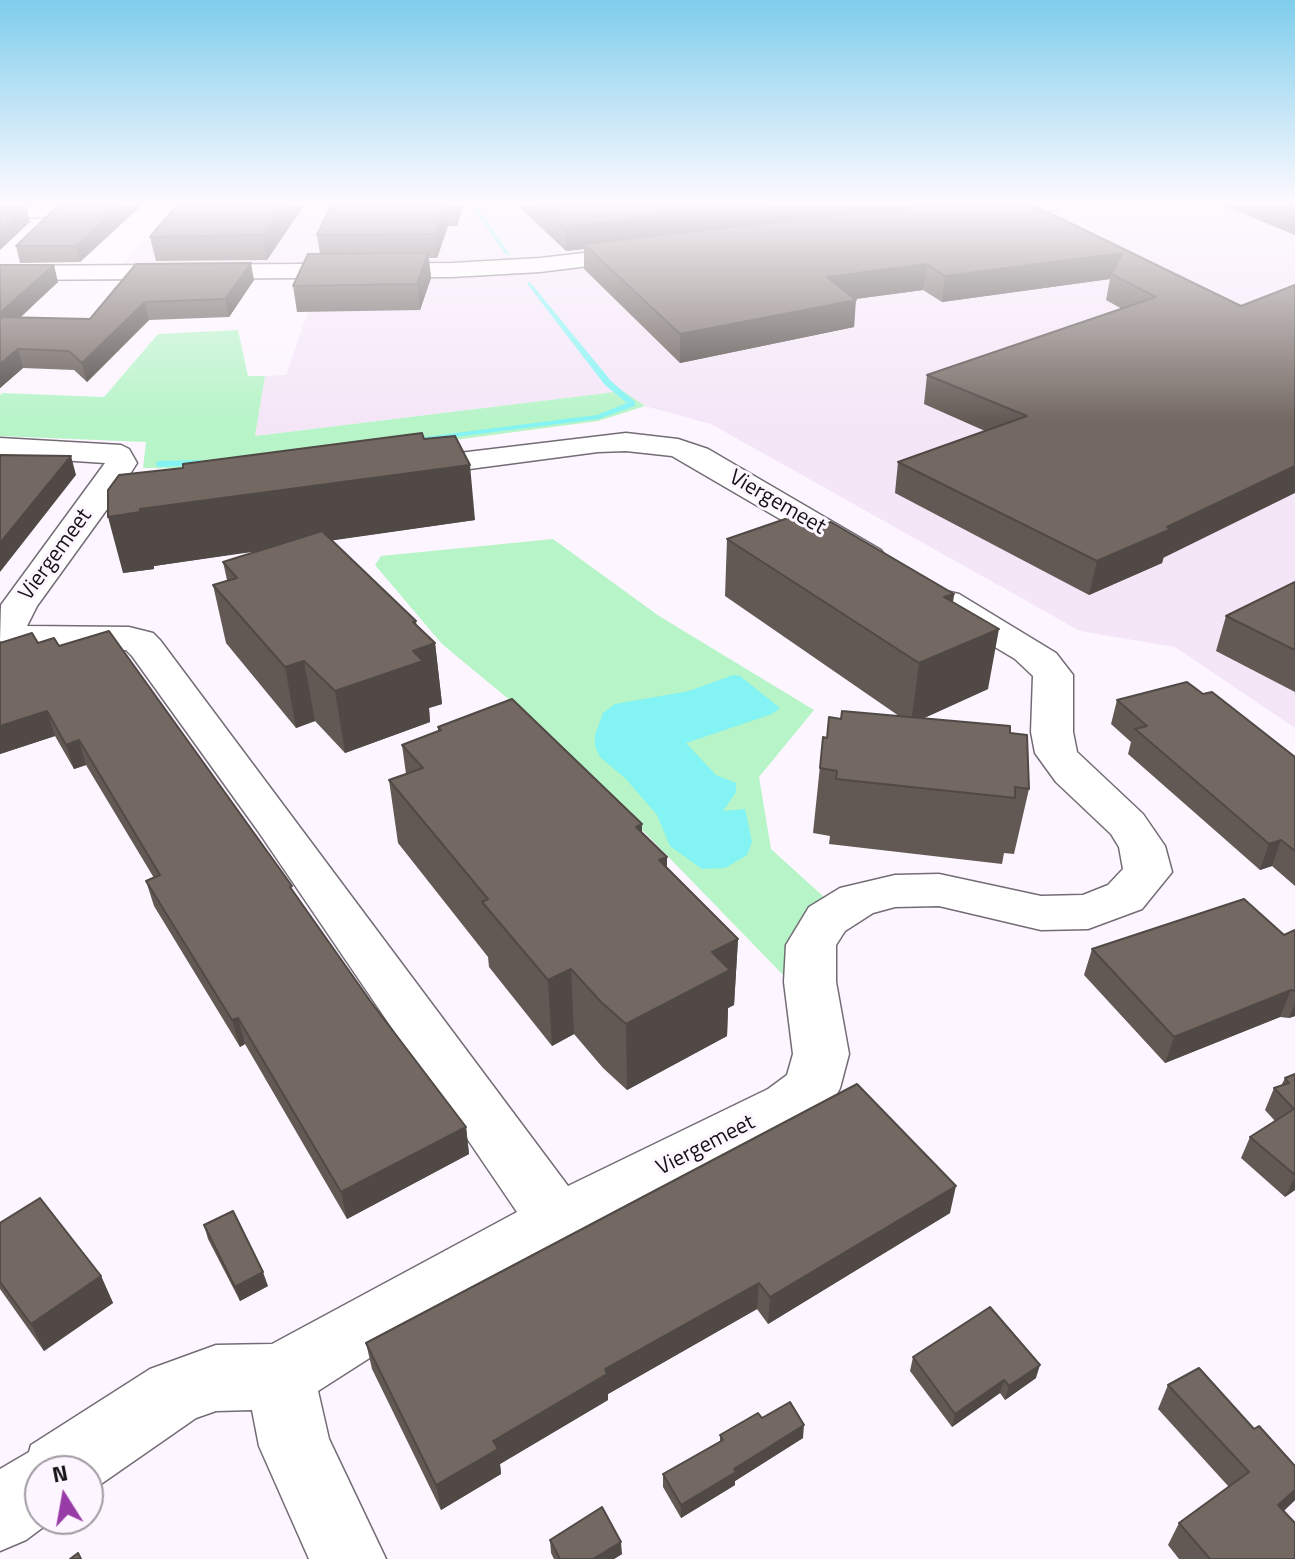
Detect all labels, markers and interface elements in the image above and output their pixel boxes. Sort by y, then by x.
street label: Viergemeet [724,465,830,541]
street label: Viergemeet [14,504,98,606]
street label: Viergemeet [652,1110,760,1182]
north arrow [24,1455,104,1535]
text: N [49,1455,71,1492]

